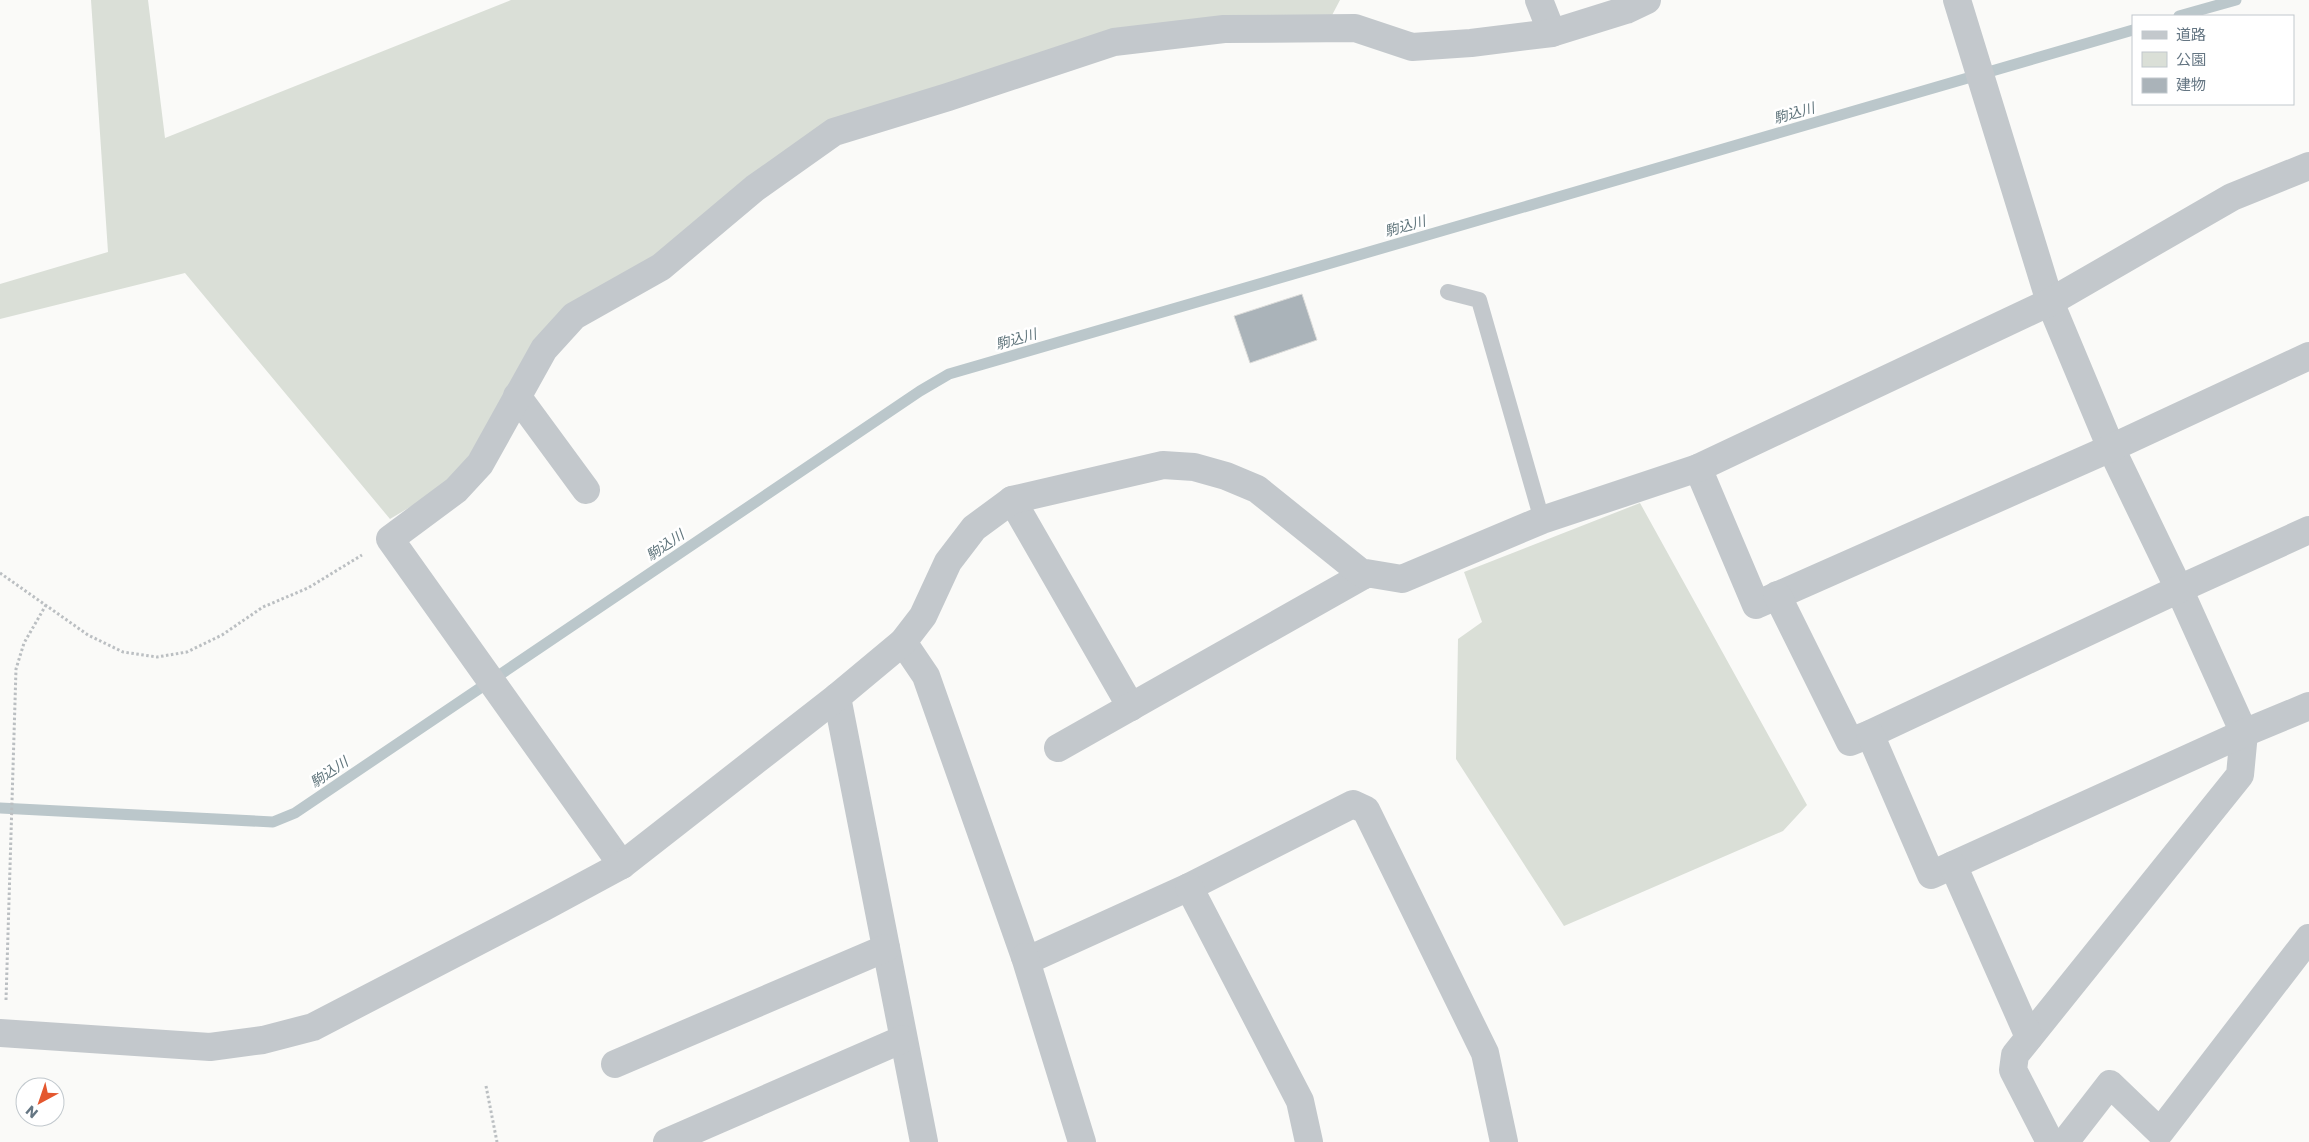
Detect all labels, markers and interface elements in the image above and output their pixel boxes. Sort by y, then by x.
legend [2132,15,2294,105]
text: 道路 [2176,24,2206,45]
text: 公園 [2176,49,2206,70]
text: 建物 [2176,74,2206,95]
water label: 駒込川 [1771,97,1819,128]
water label: 駒込川 [1382,210,1430,241]
water label: 駒込川 [993,323,1041,354]
water label: 駒込川 [642,524,690,565]
water label: 駒込川 [306,751,354,792]
north arrow [15,1077,65,1127]
text: N [21,1101,42,1123]

